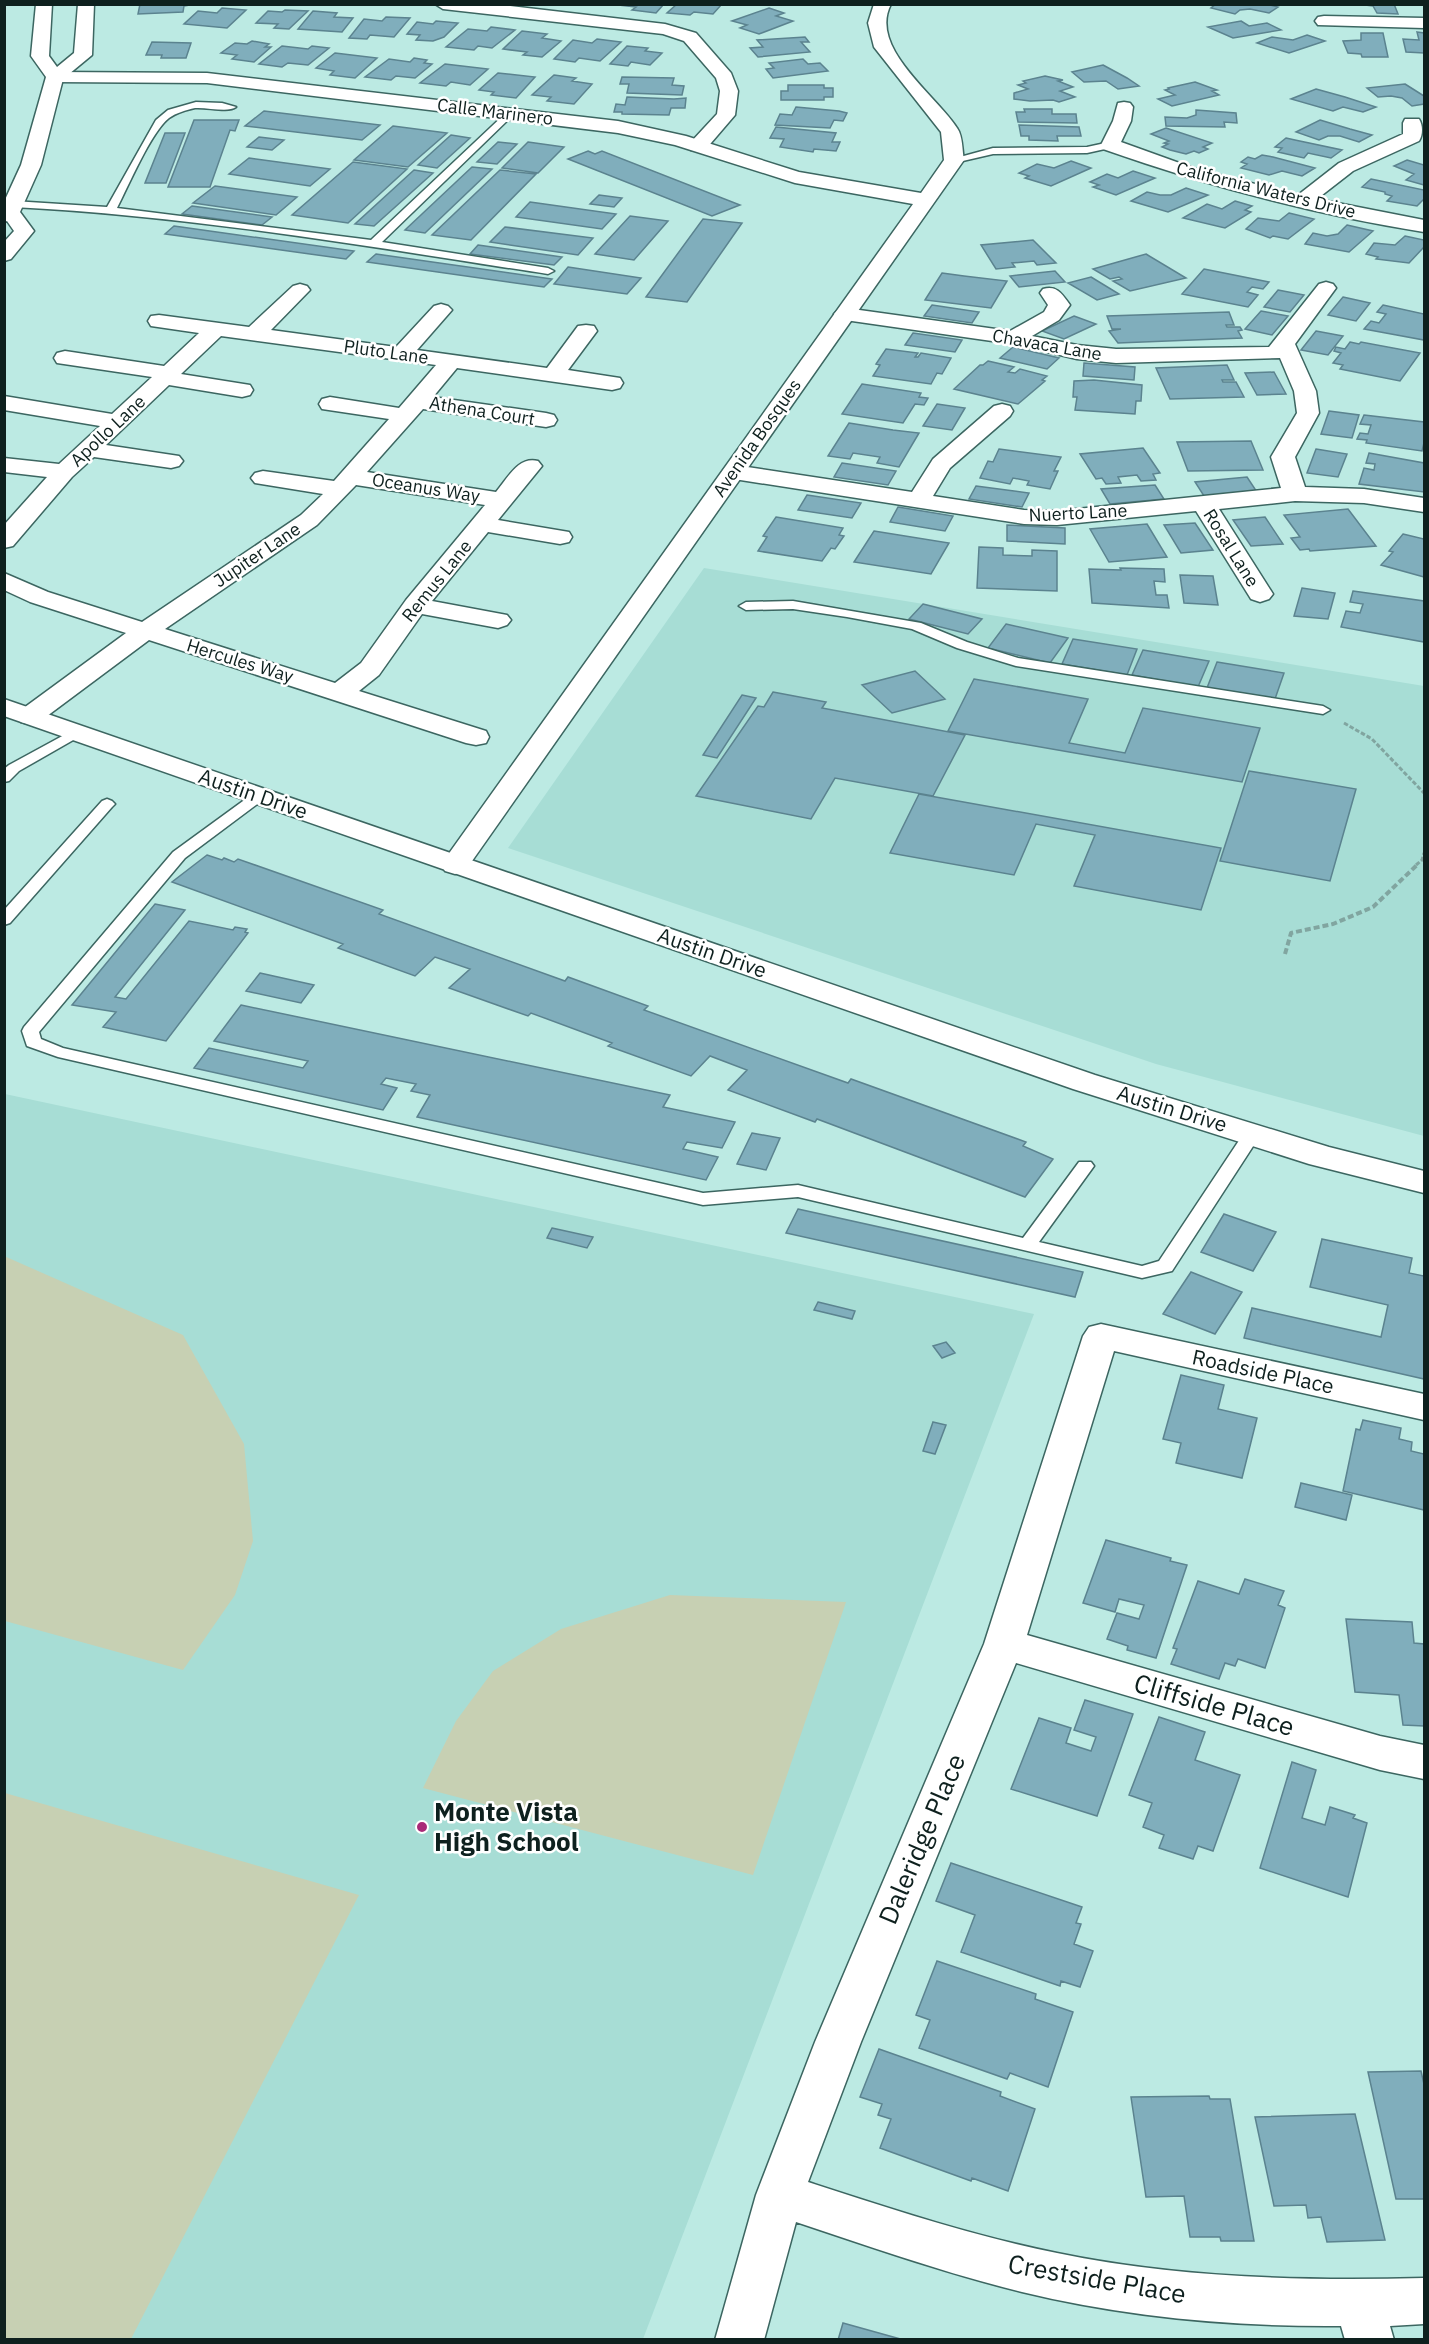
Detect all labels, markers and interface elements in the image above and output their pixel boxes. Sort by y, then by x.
street label: Calle Marinero [436,93,554,130]
street label: California Waters Drive [1174,156,1358,223]
street label: Chavaca Lane [991,324,1104,365]
street label: Pluto Lane [342,334,430,369]
street label: Avenida Bosques [707,374,806,501]
street label: Apollo Lane [65,390,150,471]
street label: Athena Court [428,391,536,430]
street label: Oceanus Way [370,468,482,507]
street label: Nuerto Lane [1028,498,1128,527]
street label: Rosal Lane [1198,505,1264,591]
street label: Jupiter Lane [209,517,305,592]
street label: Remus Lane [397,535,477,626]
street label: Hercules Way [184,633,296,688]
street label: Austin Drive [195,761,312,825]
street label: Austin Drive [654,920,771,984]
street label: Austin Drive [1114,1078,1231,1138]
street label: Roadside Place [1190,1342,1337,1400]
street label: Cliffside Place [1130,1665,1298,1743]
street label: Daleridge Place [870,1748,972,1929]
place label: Monte Vista High School [434,1794,579,1858]
marker: Monte Vista High School [415,1820,429,1834]
street label: Crestside Place [1006,2246,1189,2310]

